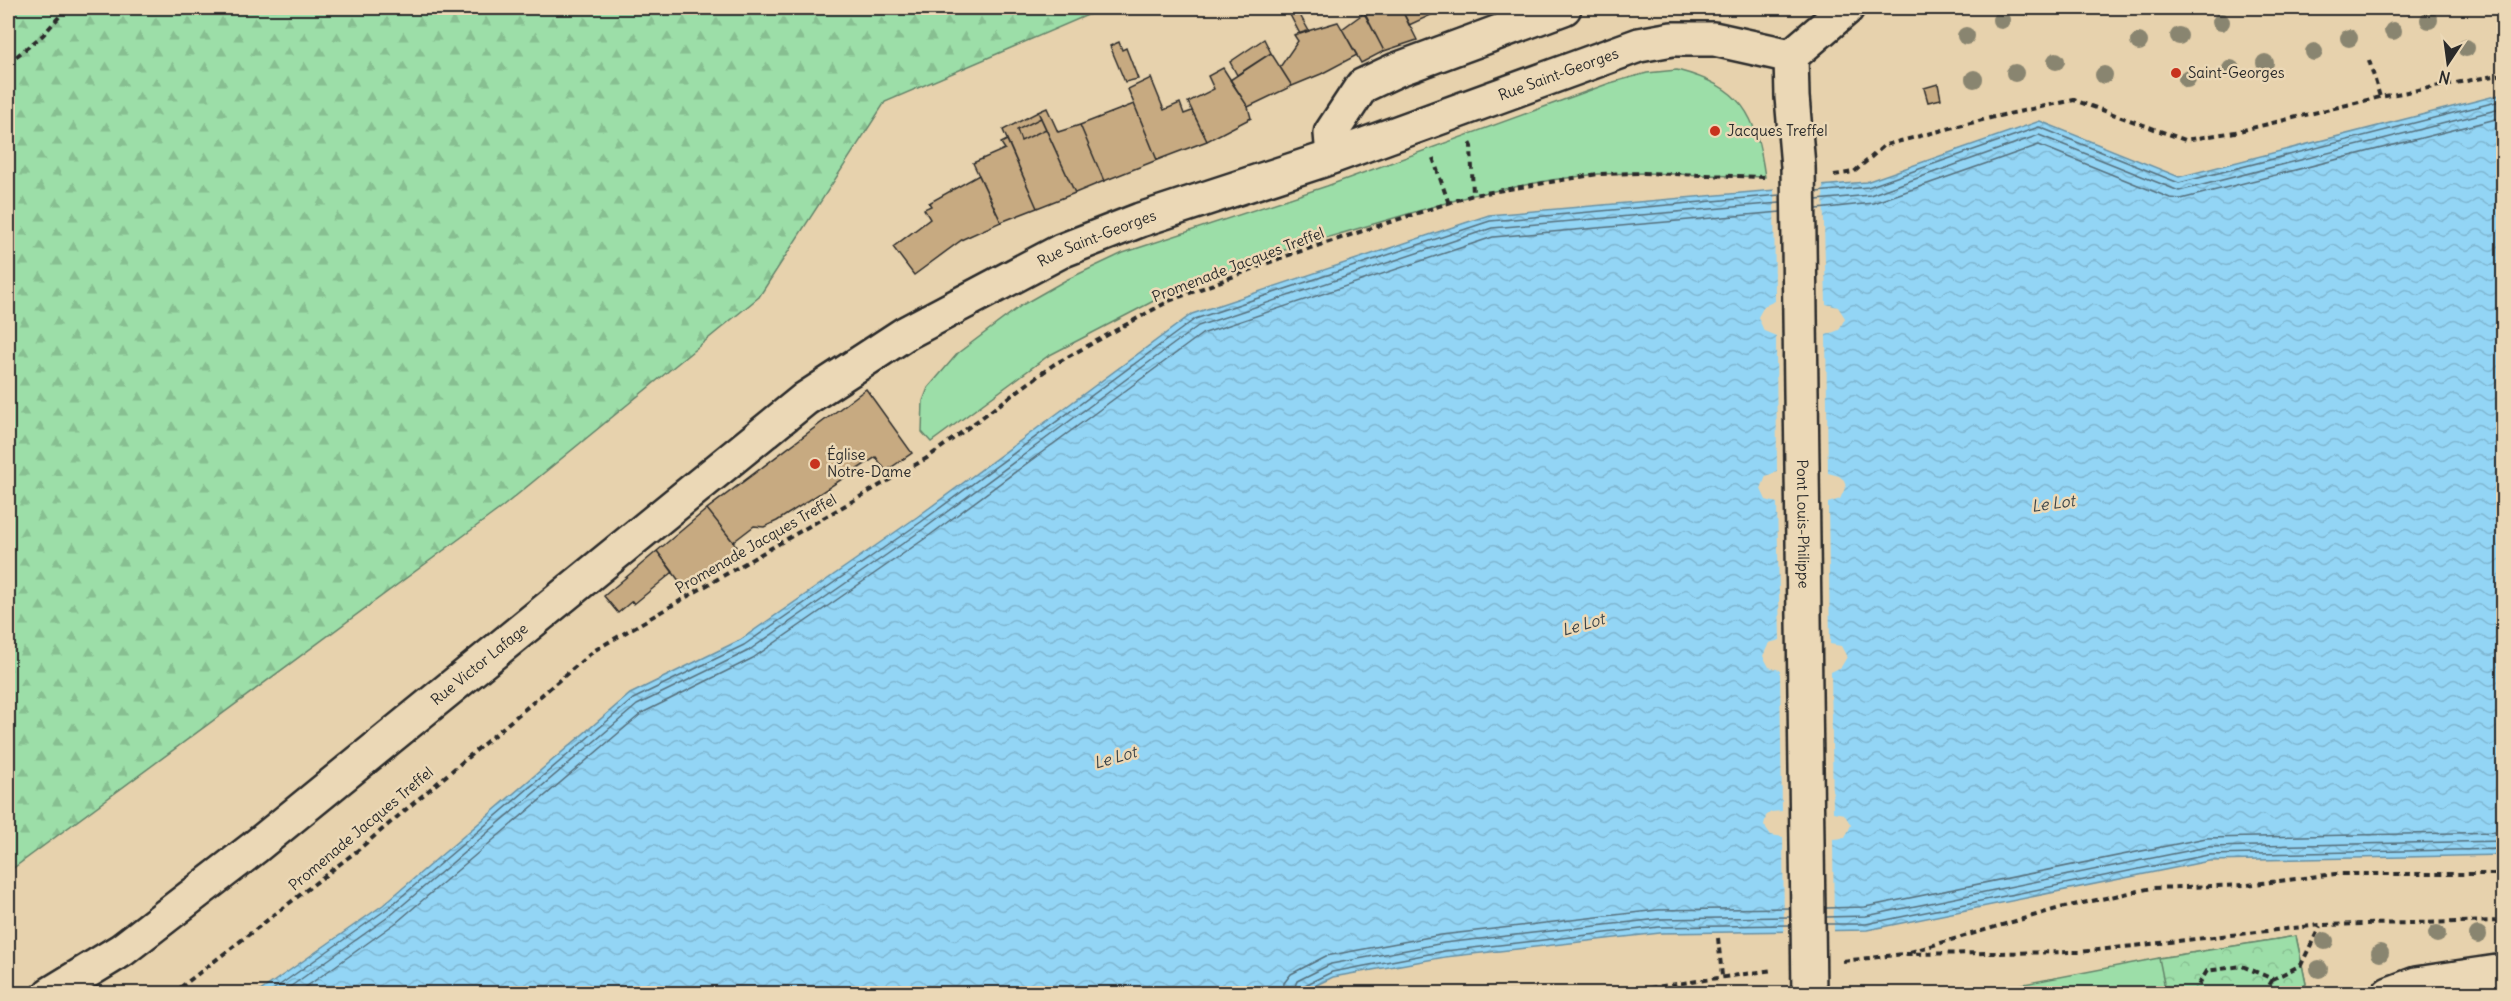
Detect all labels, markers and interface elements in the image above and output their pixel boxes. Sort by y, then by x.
north arrow [2418,33,2478,93]
street label: Rue Saint-Georges [1496,43,1621,104]
place label: Saint-Georges [2188,63,2285,82]
marker: Saint-Georges [2169,66,2183,80]
text: N [2437,67,2452,89]
place label: Jacques Treffel [1727,121,1828,140]
marker: Jacques Treffel [1708,124,1722,138]
street label: Rue Saint-Georges [1034,205,1159,271]
street label: Promenade Jacques Treffel [1149,223,1327,306]
place label: Église Notre-Dame [827,445,911,481]
marker: Église Notre-Dame [808,457,822,471]
street label: Pont Louis-Philippe [1793,459,1814,589]
street label: Promenade Jacques Treffel [672,490,840,597]
water label: Le Lot [2030,490,2078,516]
water label: Le Lot [1559,608,1609,640]
street label: Rue Victor Lafage [427,619,532,709]
water label: Le Lot [1091,741,1141,773]
street label: Promenade Jacques Treffel [285,763,437,895]

